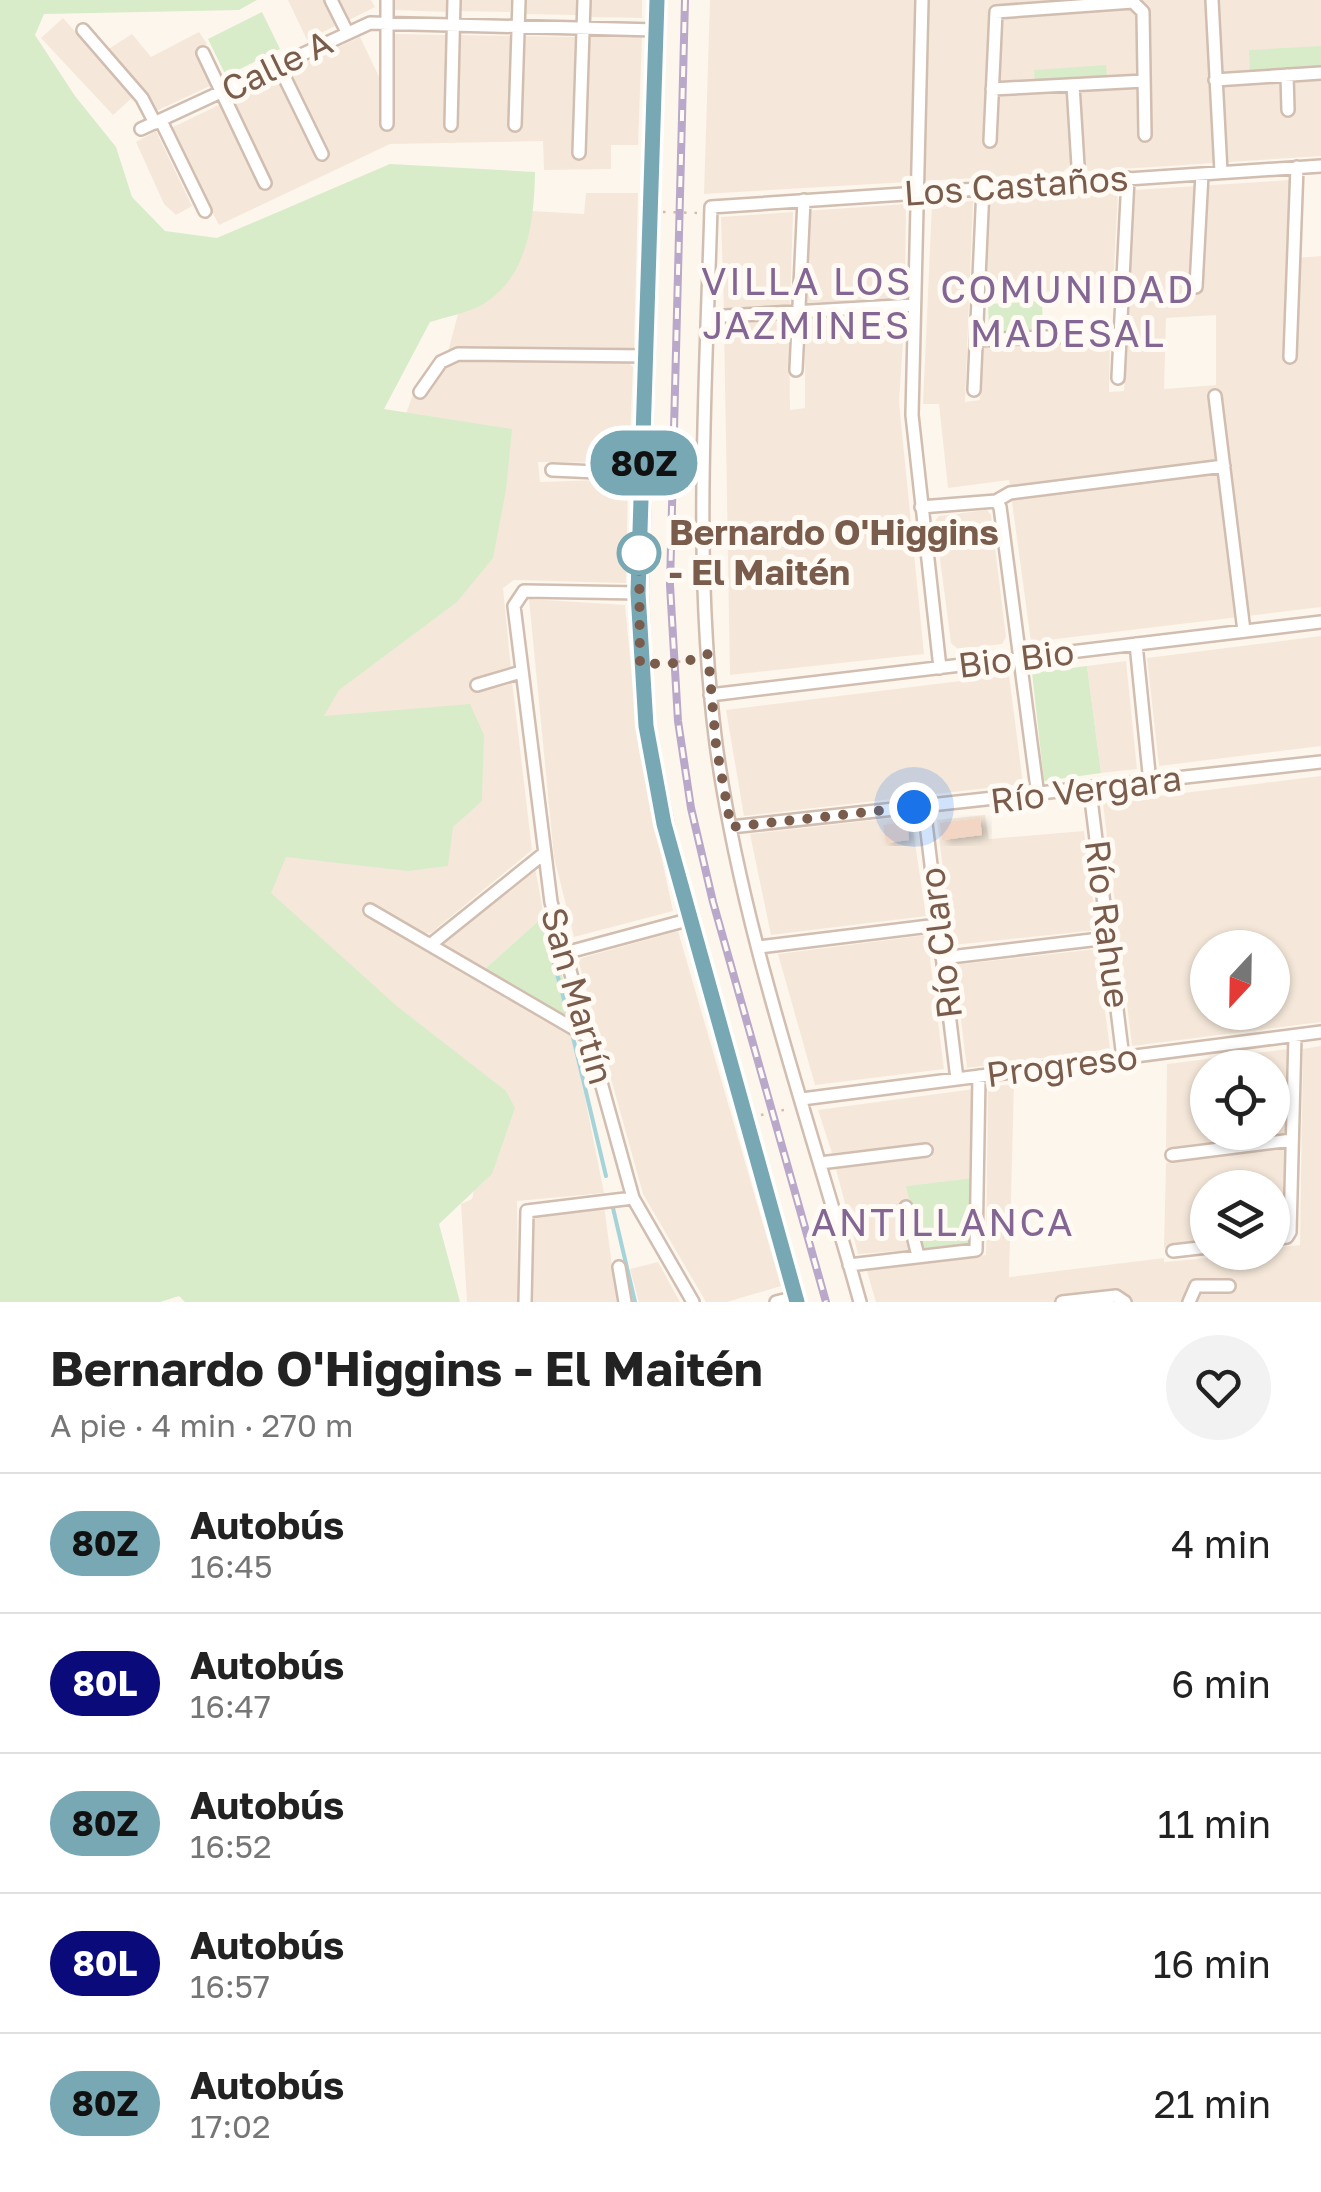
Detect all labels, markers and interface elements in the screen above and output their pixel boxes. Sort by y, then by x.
street label: Calle A [214,20,339,110]
street label: Los Castaños [902,156,1130,214]
district label: VILLA LOS JAZMINES [701,258,913,347]
district label: COMUNIDAD MADESAL [940,266,1196,355]
line badge: 80Z [586,430,702,496]
text: 80Z [610,442,678,484]
place label: Bernardo O'Higgins - El Maitén [669,511,999,593]
marker: Bernardo O'Higgins - El Maitén [618,532,660,574]
street label: Bio Bio [956,630,1076,686]
street label: Río Vergara [988,756,1184,822]
your location [889,782,939,832]
street label: Río Rahue [1077,837,1139,1010]
street label: Río Claro [910,865,970,1021]
street label: San Martín [533,903,623,1089]
north arrow [1190,930,1290,1030]
map controls [1190,930,1290,1270]
street label: Progreso [984,1035,1140,1095]
button: locate [1190,1050,1290,1150]
button: layers [1190,1170,1290,1270]
district label: ANTILLANCA [811,1199,1075,1244]
button: heart [1166,1335,1271,1440]
text: Bernardo O'Higgins - El Maitén [50,1339,763,1397]
text: A pie · 4 min · 270 m [50,1406,353,1444]
text: Autobús [190,1502,344,1547]
text: 4 min [1171,1521,1271,1566]
text: 80Z [71,1522,139,1564]
text: 16:45 [190,1547,273,1585]
text: Autobús [190,1642,344,1687]
text: 6 min [1171,1661,1271,1706]
text: 80L [72,1662,138,1704]
text: 16:47 [190,1687,271,1725]
text: Autobús [190,1782,344,1827]
text: 11 min [1157,1801,1271,1846]
text: 80Z [71,1802,139,1844]
text: 16:52 [190,1827,272,1865]
text: Autobús [190,1922,344,1967]
text: 16 min [1153,1941,1271,1986]
text: 80L [72,1942,138,1984]
text: 16:57 [190,1967,270,2005]
text: Autobús [190,2062,344,2107]
text: 21 min [1154,2081,1271,2126]
text: 80Z [71,2082,139,2124]
text: 17:02 [190,2107,270,2145]

